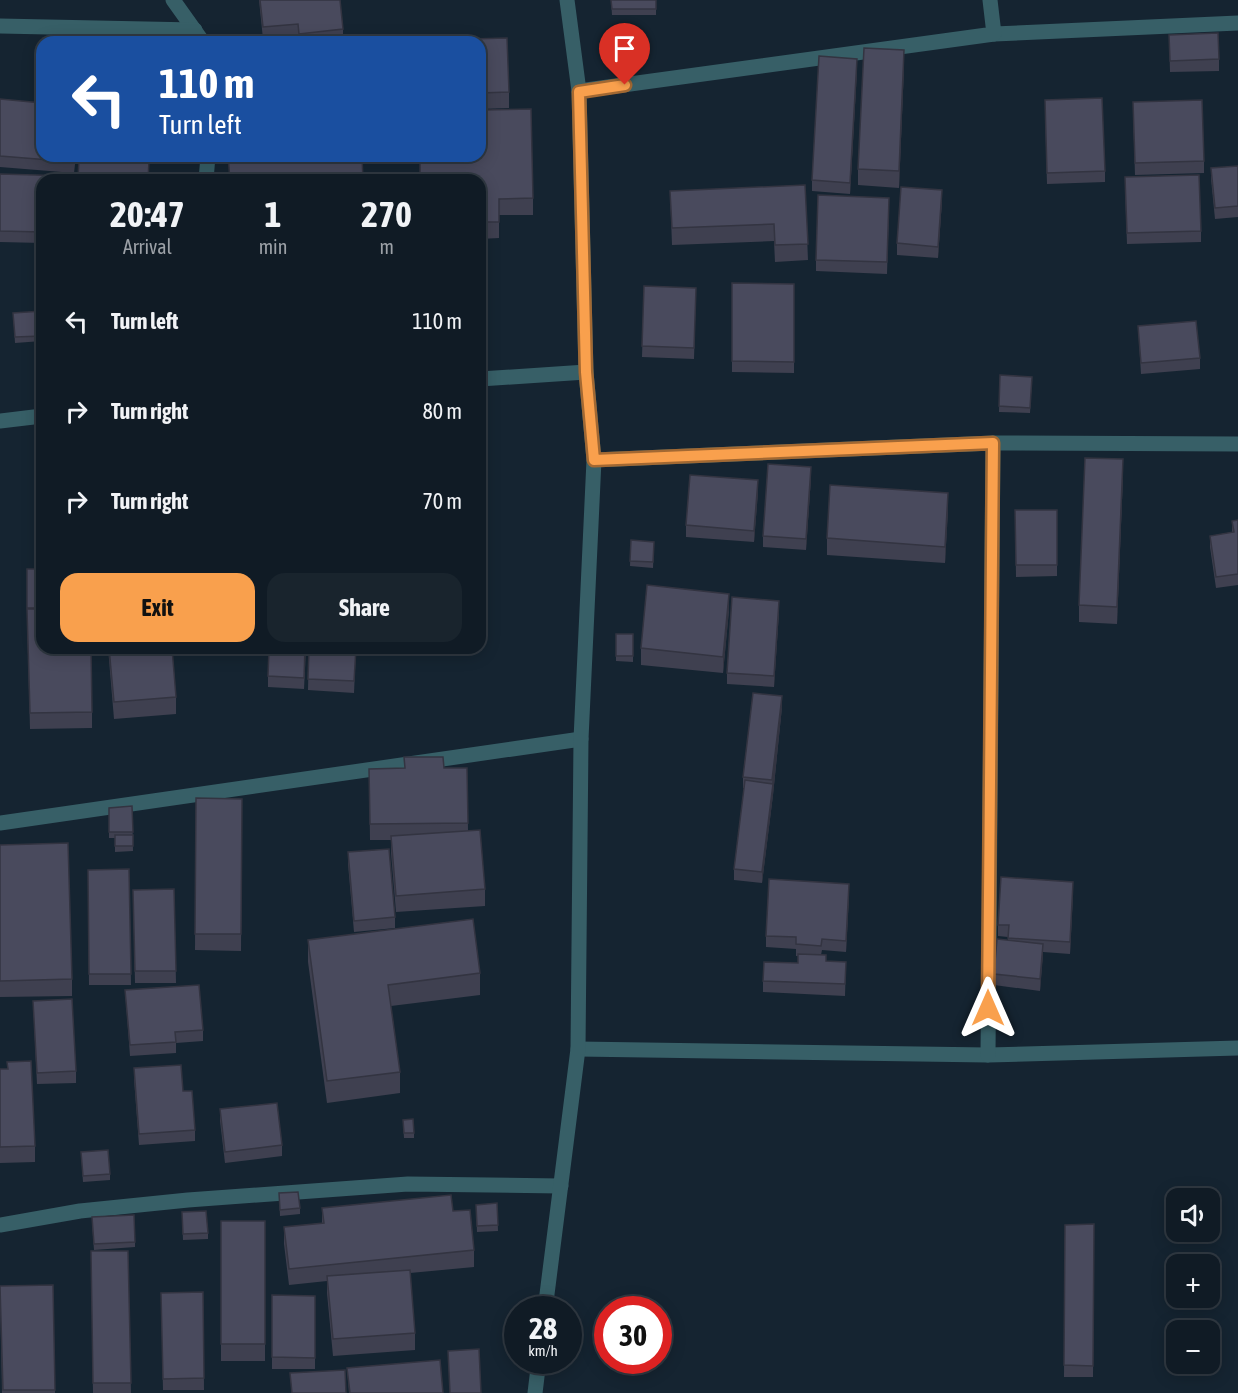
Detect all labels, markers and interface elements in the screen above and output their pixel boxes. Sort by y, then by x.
pin [599,23,650,85]
icon: arrive [608,32,641,65]
text: 110 m [159,59,254,107]
icon: left [60,60,138,138]
text: Turn left [159,109,242,140]
text: 20:47 [110,193,185,235]
text: 1 [265,193,281,235]
text: 270 [361,193,412,235]
text: Arrival [123,235,172,258]
text: min [259,235,287,258]
text: m [379,235,394,258]
icon: left [60,305,93,338]
text: Turn left [111,308,178,334]
text: 110 m [412,308,462,334]
icon: right [60,395,93,428]
text: Turn right [111,398,188,424]
text: 80 m [422,398,462,424]
icon: right [60,485,93,518]
text: Turn right [111,488,188,514]
text: 70 m [422,488,462,514]
button: Exit [60,573,255,642]
button: Share [267,573,462,642]
position arrow [956,976,1020,1040]
map controls [1166,1188,1220,1374]
button: sound [1166,1188,1220,1242]
button: + [1166,1254,1220,1308]
speed limit sign: 30 [594,1296,672,1374]
text: 28 [529,1311,557,1345]
button: − [1166,1320,1220,1374]
text: km/h [528,1342,558,1359]

